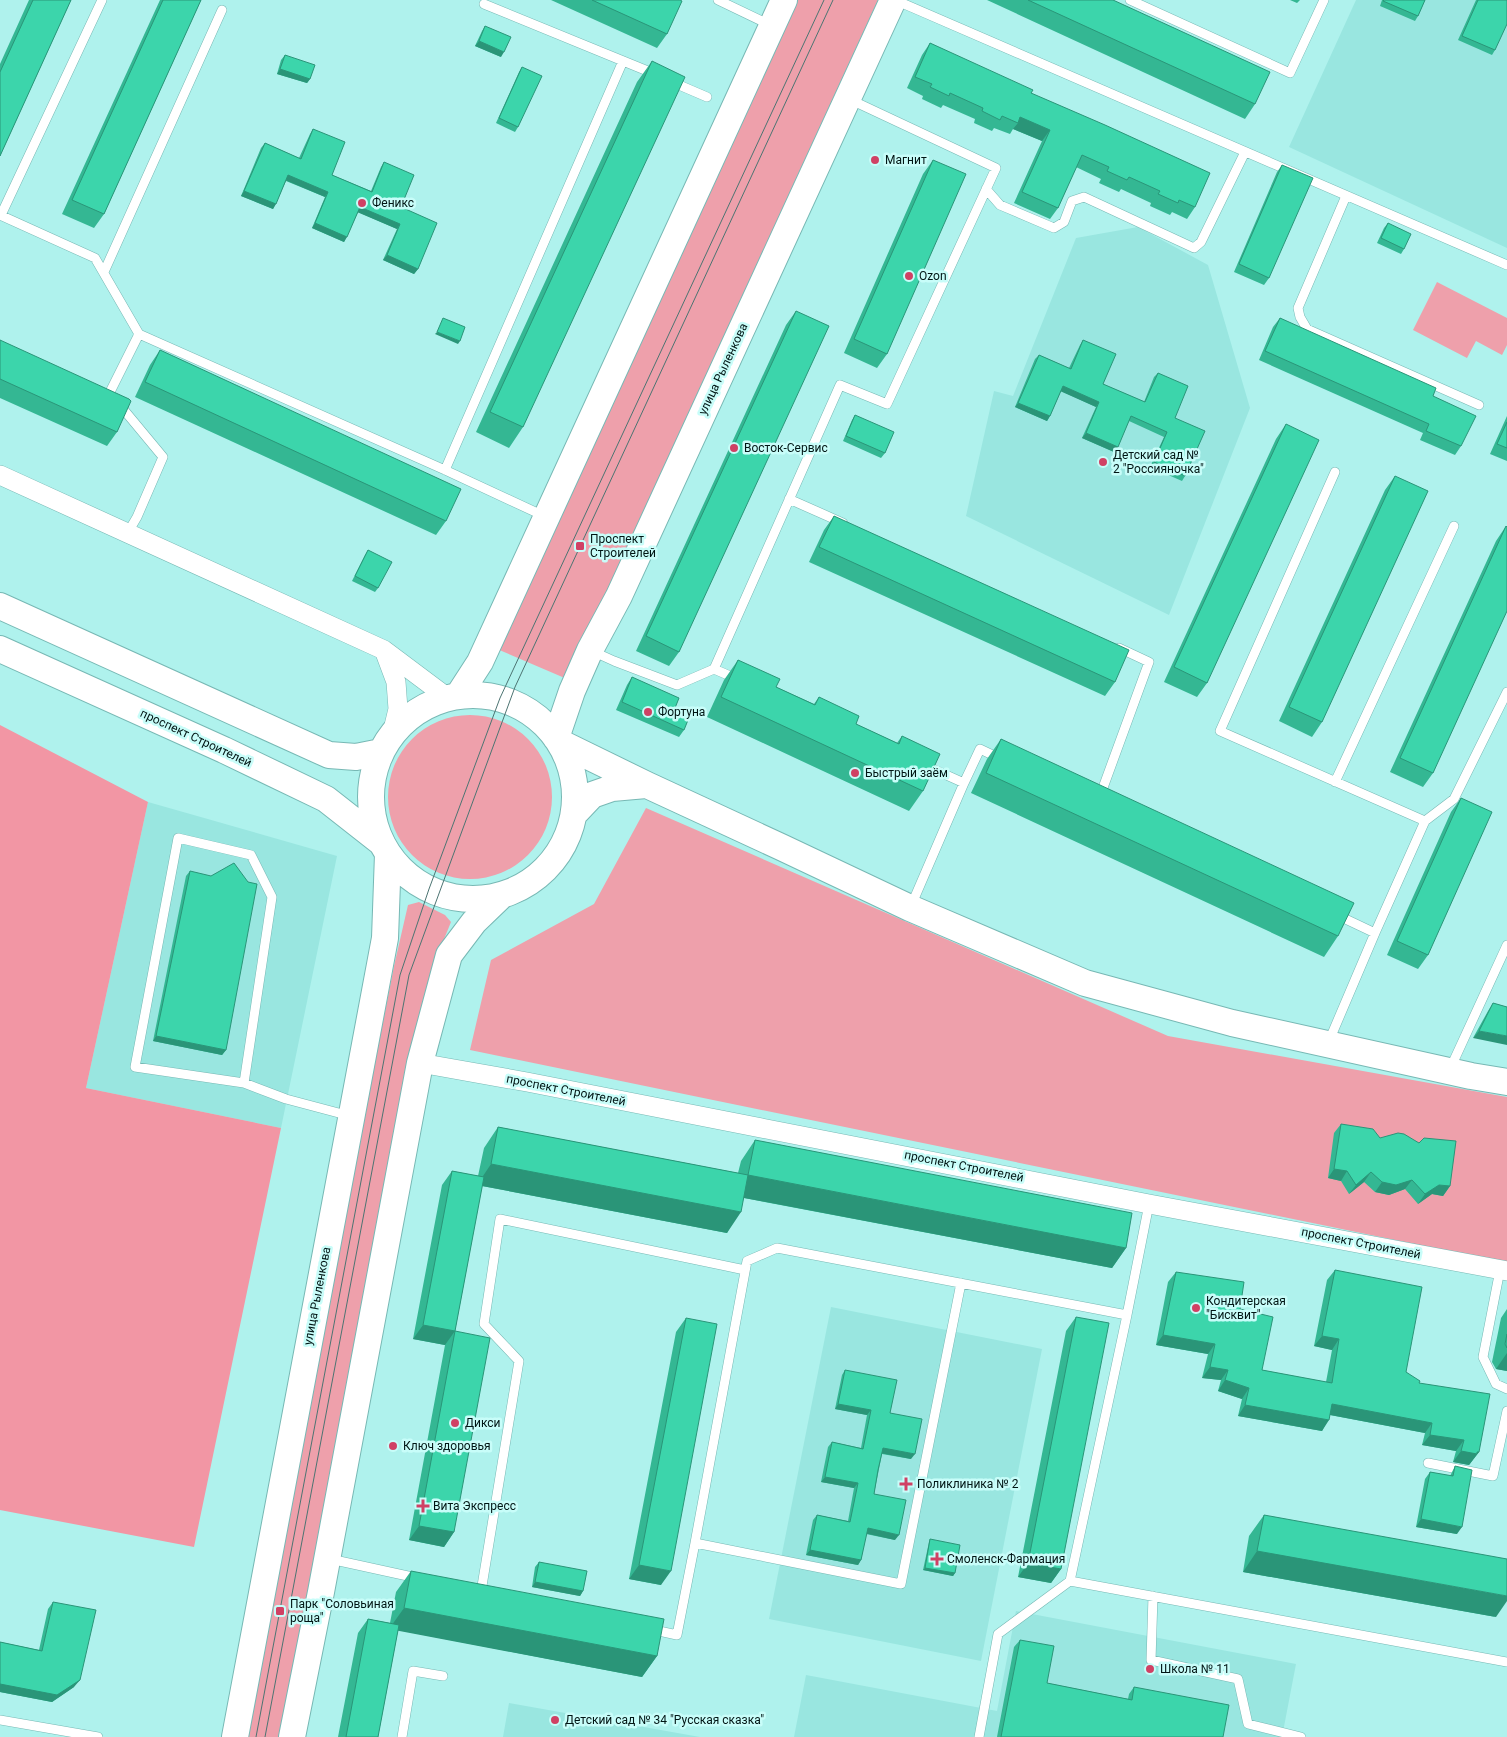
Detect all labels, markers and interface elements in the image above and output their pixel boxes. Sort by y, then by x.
place label: Магнит [885,153,927,167]
marker: Магнит [869,154,881,166]
place label: Феникс [372,196,414,210]
marker: Феникс [356,197,368,209]
place label: Ozon [919,269,947,283]
marker: Ozon [903,270,915,282]
street label: улица Рыленкова [696,321,750,417]
place label: Восток-Сервис [744,441,828,455]
marker: Восток-Сервис [728,442,740,454]
place label: Детский сад № 2 "Россияночка" [1113,448,1204,476]
marker: Детский сад № 2 "Россияночка" [1097,456,1109,468]
place label: Проспект Строителей [590,532,656,560]
marker: Проспект Строителей [574,540,586,552]
place label: Фортуна [658,705,705,719]
street label: проспект Строителей [138,706,254,770]
marker: Фортуна [642,706,654,718]
place label: Быстрый заём [865,766,948,780]
marker: Быстрый заём [849,767,861,779]
street label: проспект Строителей [505,1072,627,1108]
street label: проспект Строителей [903,1148,1025,1184]
street label: проспект Строителей [1300,1225,1422,1261]
street label: улица Рыленкова [301,1246,333,1346]
place label: Кондитерская "Бисквит" [1206,1294,1286,1322]
marker: Кондитерская "Бисквит" [1190,1302,1202,1314]
place label: Дикси [465,1416,501,1430]
marker: Дикси [449,1417,461,1429]
place label: Ключ здоровья [403,1439,491,1453]
marker: Ключ здоровья [387,1440,399,1452]
marker: Поликлиника № 2 [899,1477,913,1491]
place label: Поликлиника № 2 [917,1477,1019,1491]
place label: Вита Экспресс [433,1499,516,1513]
marker: Вита Экспресс [417,1500,429,1512]
place label: Смоленск-Фармация [947,1552,1065,1566]
marker: Смоленск-Фармация [931,1553,943,1565]
place label: Парк "Соловьиная роща" [290,1597,394,1625]
marker: Парк "Соловьиная роща" [274,1605,286,1617]
place label: Школа № 11 [1160,1662,1230,1676]
marker: Школа № 11 [1144,1663,1156,1675]
place label: Детский сад № 34 "Русская сказка" [565,1713,764,1727]
marker: Детский сад № 34 "Русская сказка" [549,1714,561,1726]

